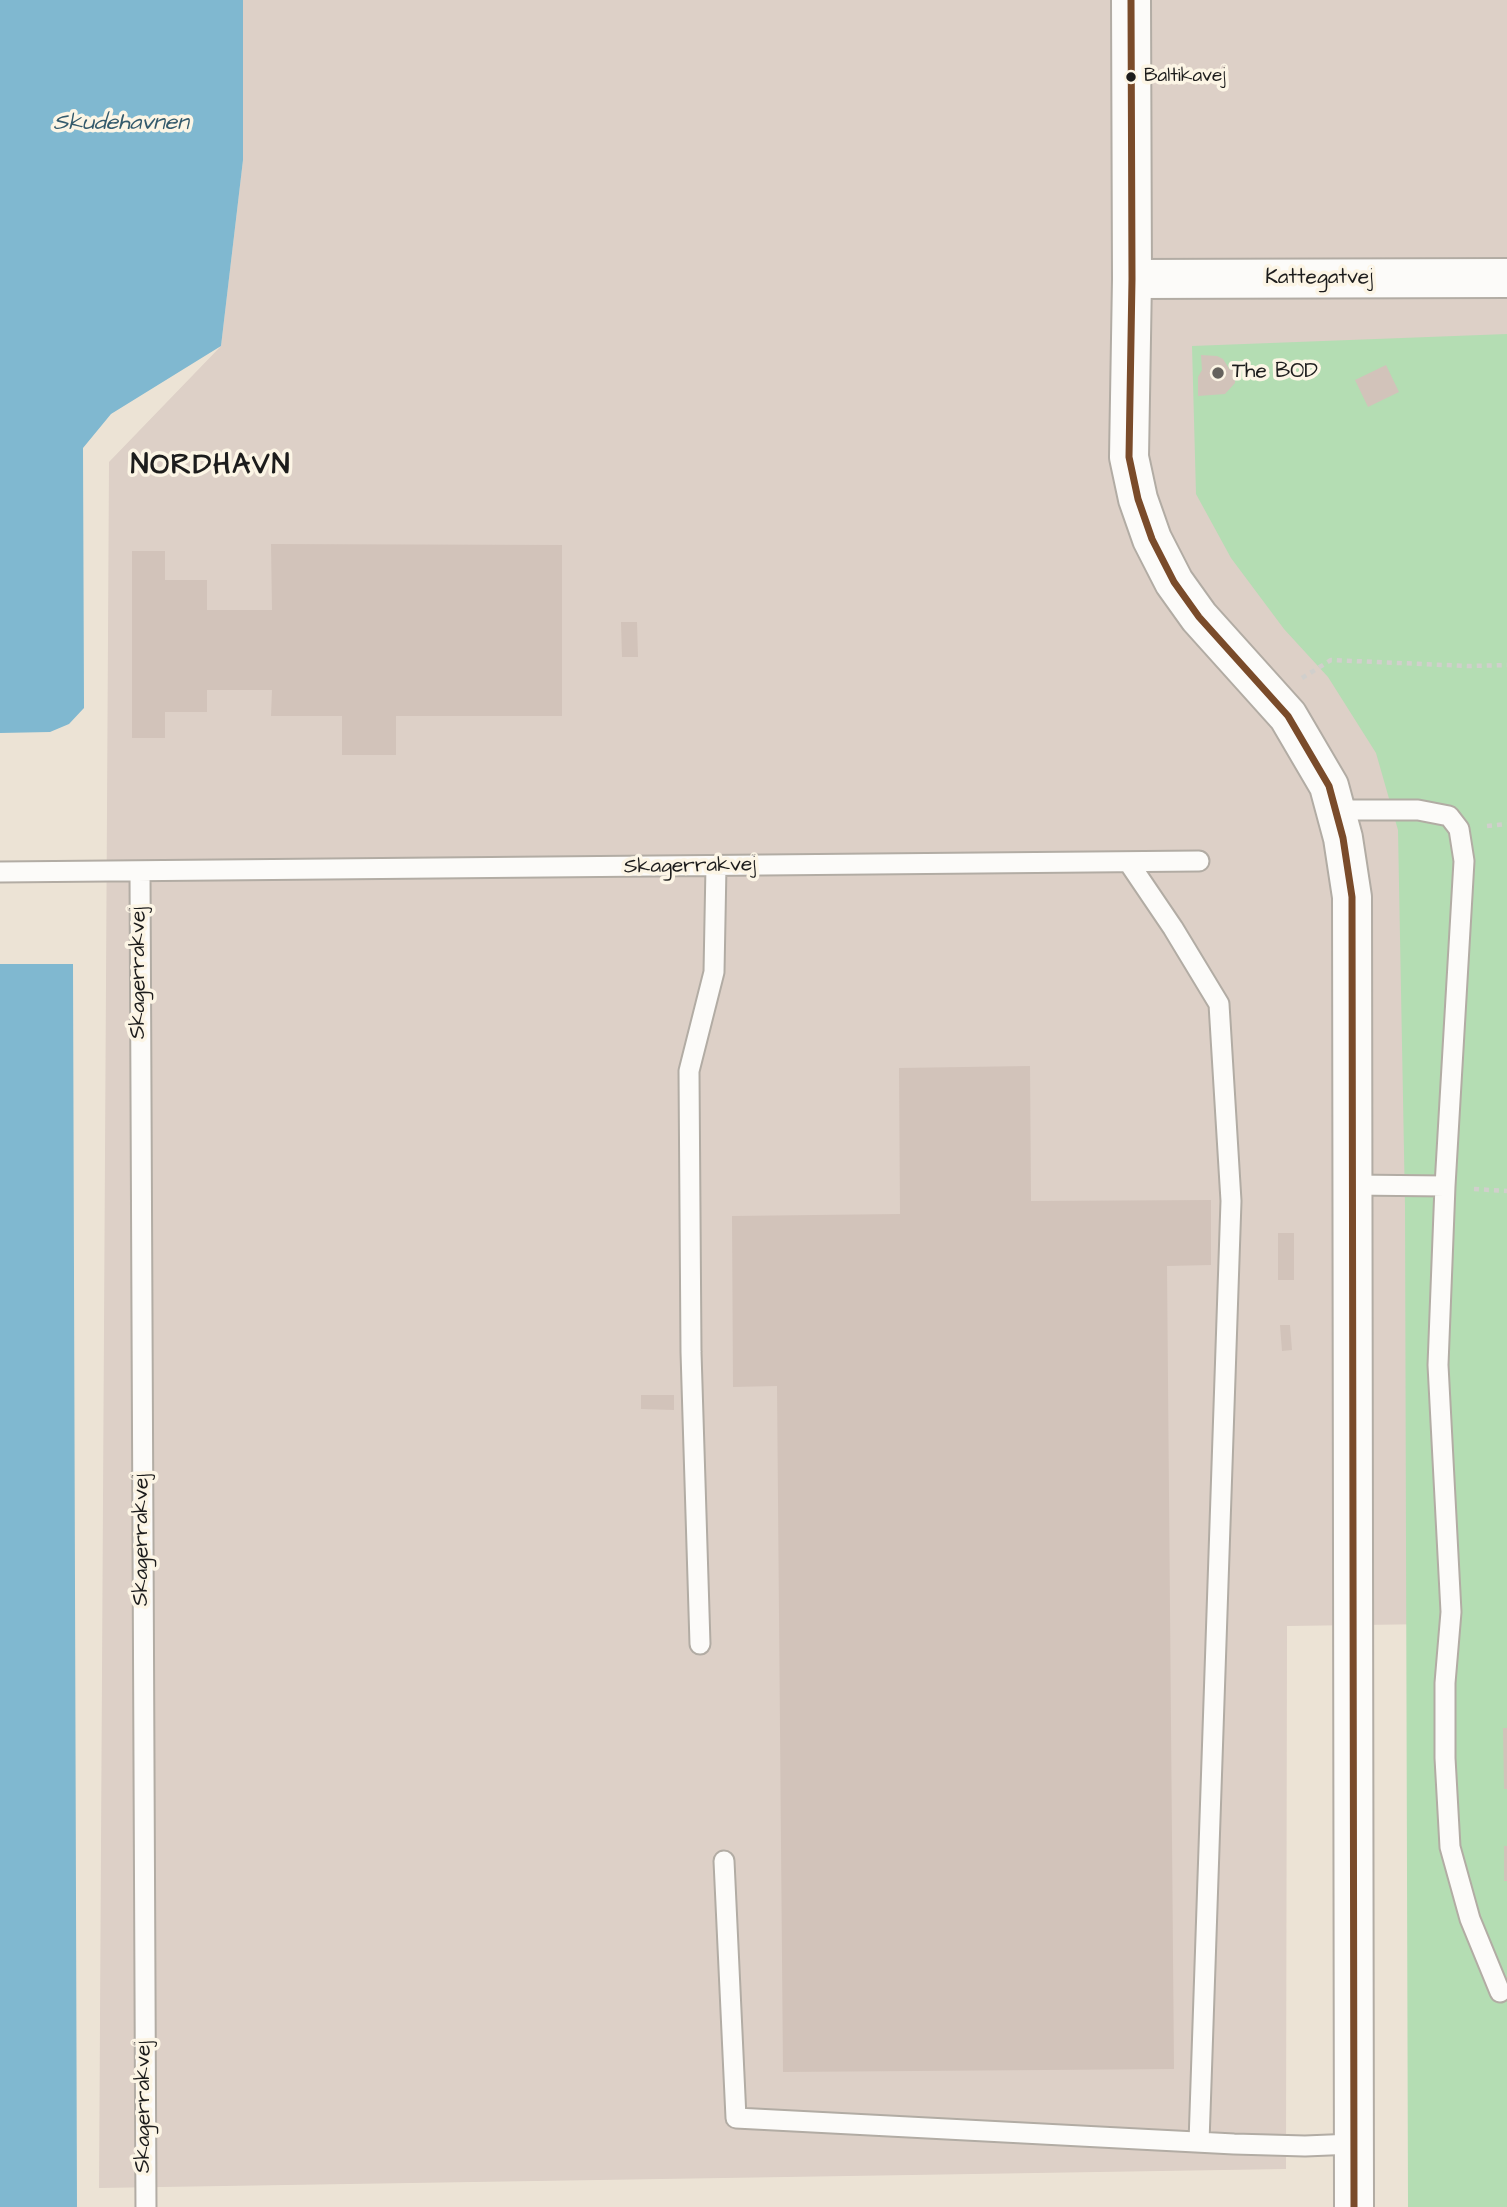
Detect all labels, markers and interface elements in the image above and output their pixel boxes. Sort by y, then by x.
place label: Baltikavej [1144,66,1226,88]
marker: Baltikavej [1124,70,1138,84]
water label: Skudehavnen [53,110,189,138]
street label: Kattegatvej [1265,266,1373,292]
place label: The BOD [1232,360,1318,386]
marker: The BOD [1210,365,1226,381]
district label: NORDHAVN [132,450,290,484]
street label: Skagerrakvej [624,853,756,881]
street label: Skagerrakvej [127,907,153,1039]
street label: Skagerrakvej [130,1474,156,1606]
street label: Skagerrakvej [132,2041,158,2173]

